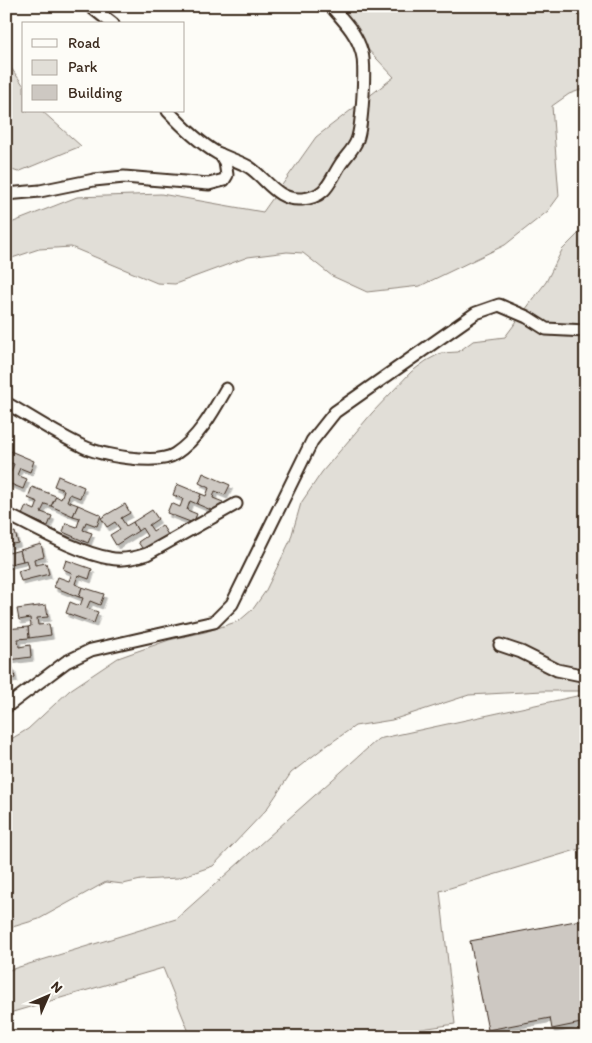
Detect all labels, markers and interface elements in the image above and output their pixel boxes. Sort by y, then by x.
legend [22,22,185,112]
text: Road [68,34,101,52]
text: Park [68,58,98,76]
text: Building [68,84,122,102]
north arrow [22,970,72,1020]
text: N [47,978,66,997]

